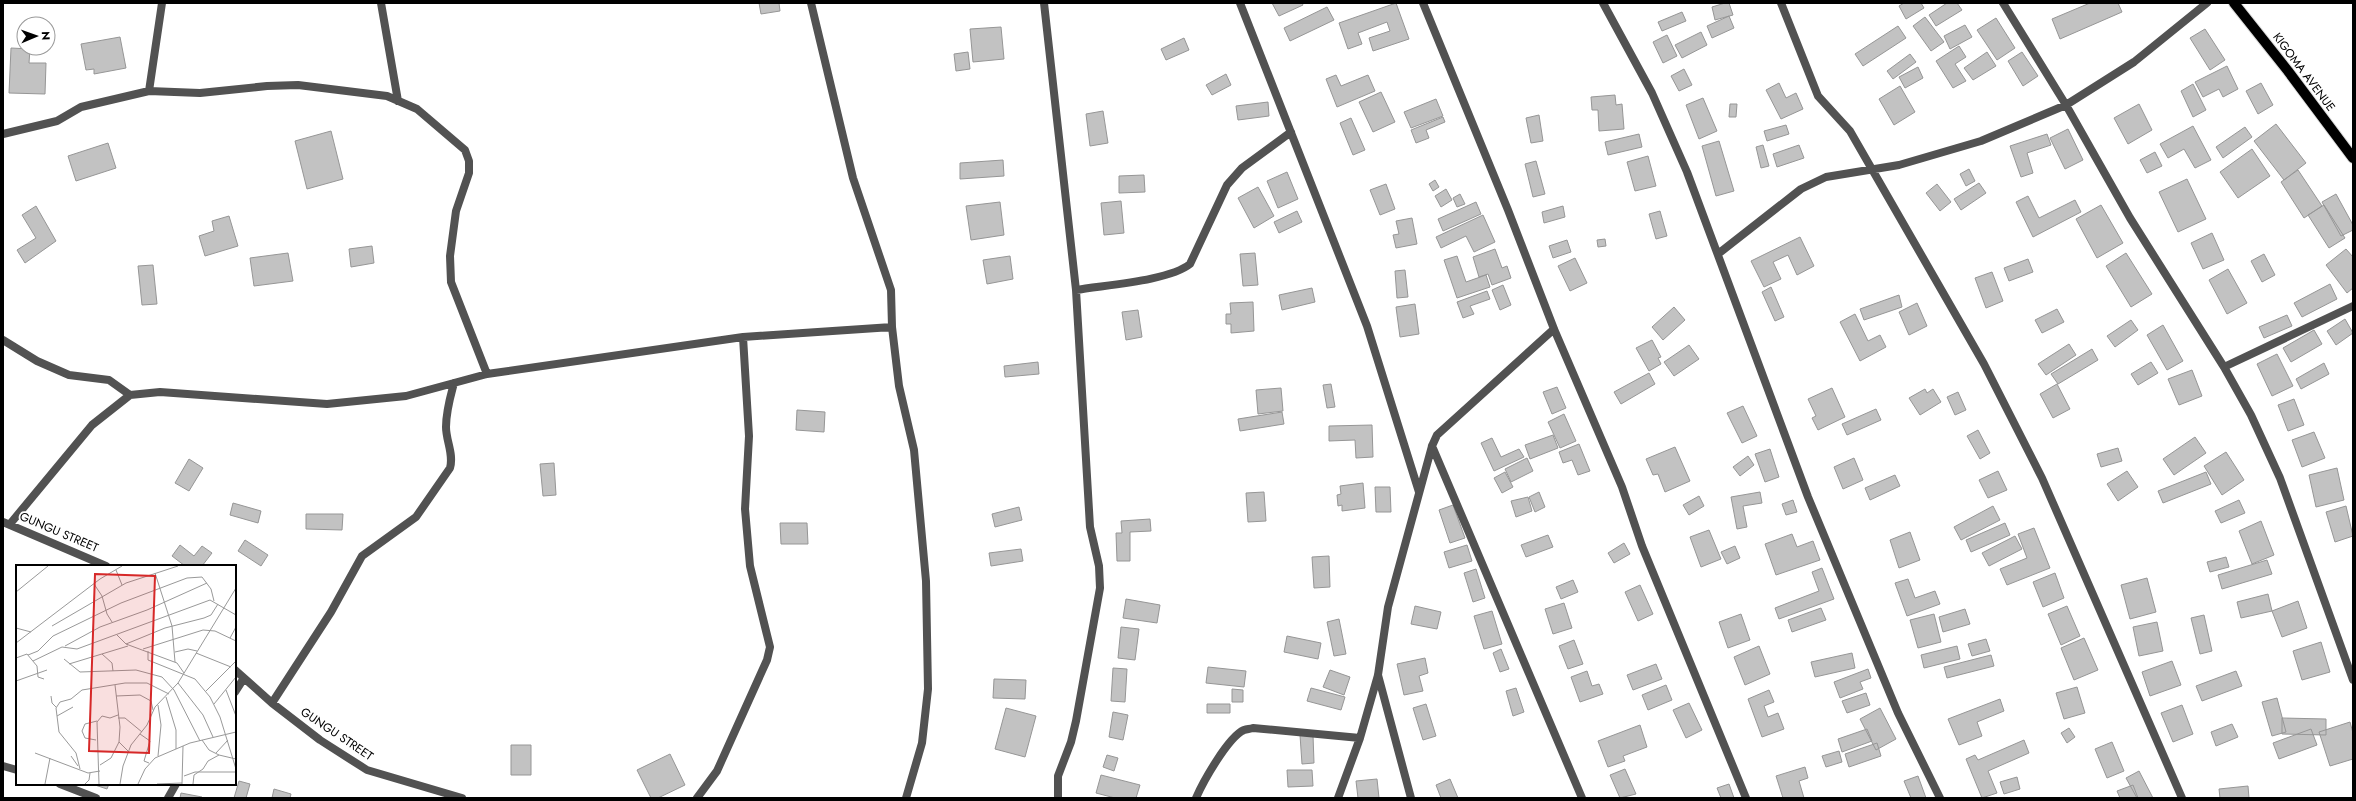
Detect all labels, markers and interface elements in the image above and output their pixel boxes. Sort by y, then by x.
north arrow [16,16,56,56]
street label: KIGOMA AVENUE [2268,29,2340,115]
text: N [38,31,54,40]
street label: GUNGU STREET [17,507,102,557]
inset map [16,565,236,785]
street label: GUNGU STREET [297,703,377,765]

